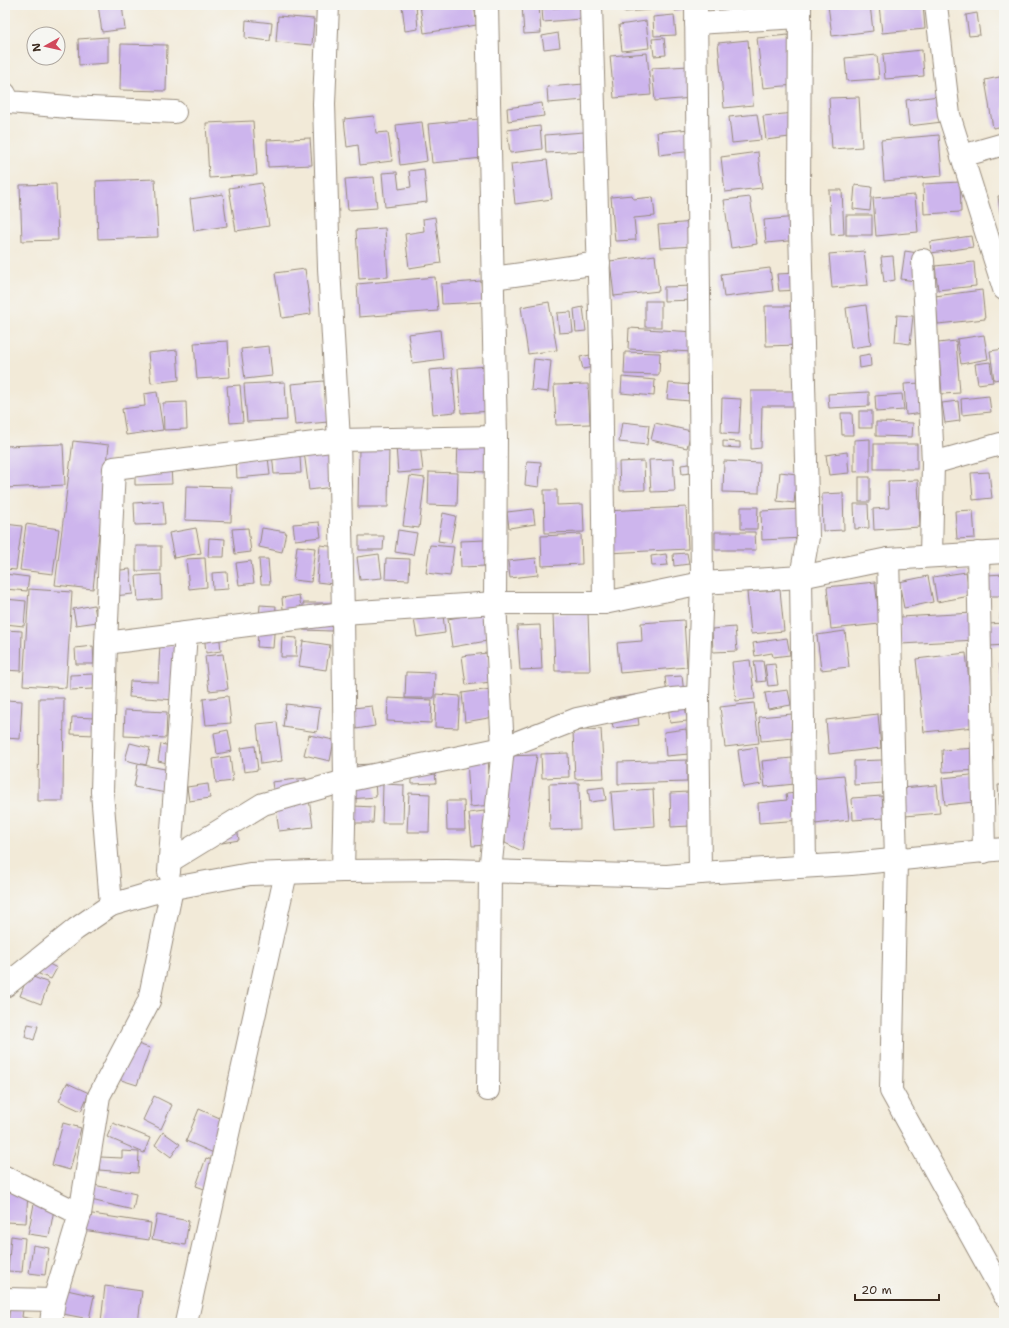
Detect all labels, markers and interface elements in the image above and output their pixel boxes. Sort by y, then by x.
north arrow [26,26,66,66]
text: N [29,42,45,53]
scale bar [855,1276,939,1302]
text: 20 m [861,1282,892,1298]

